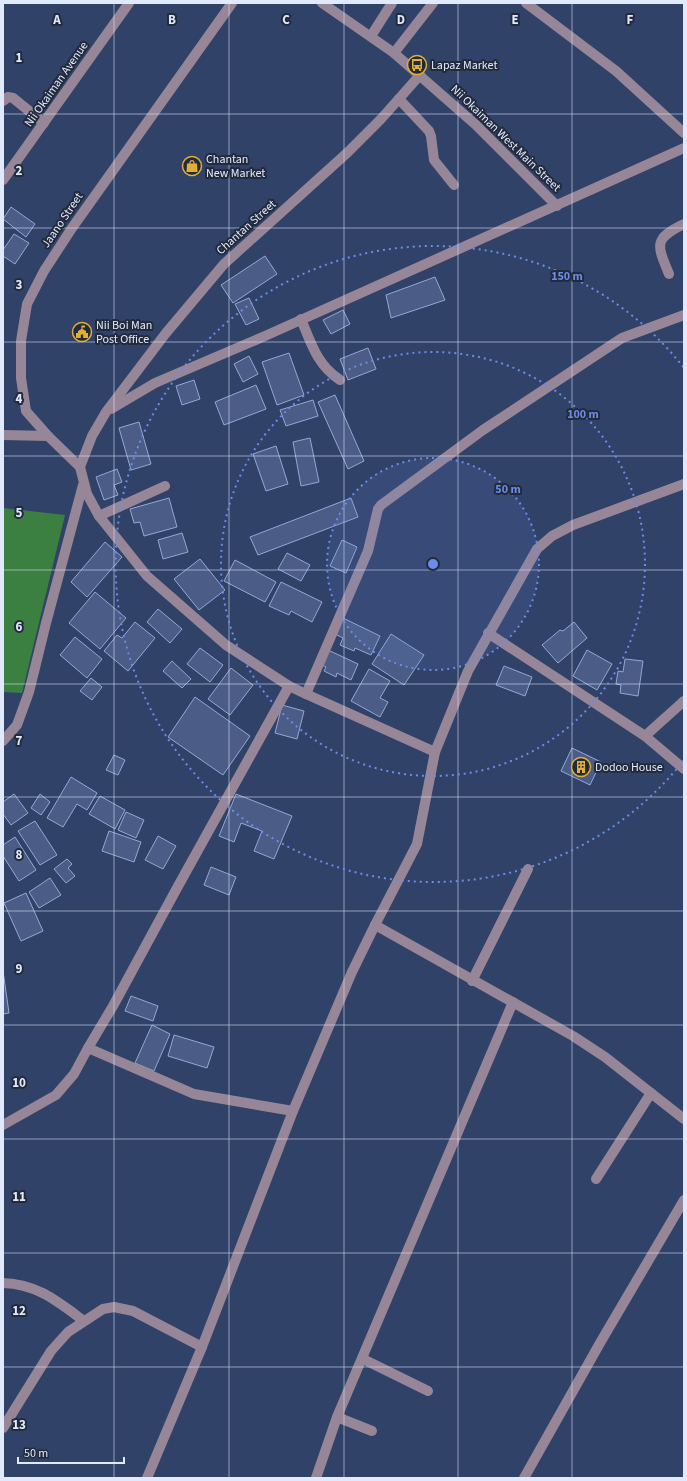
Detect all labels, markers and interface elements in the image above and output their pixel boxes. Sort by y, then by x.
text: A [52,11,61,29]
text: B [168,11,176,29]
text: C [282,11,290,29]
text: D [397,11,405,29]
text: E [511,11,519,29]
text: F [627,11,634,29]
street label: Nii Okaiman Avenue [21,38,92,130]
text: 1 [16,49,23,67]
bus stop icon: Lapaz Market [406,54,428,76]
place label: Lapaz Market [431,57,497,74]
street label: Nii Okaiman West Main Street [447,81,565,196]
place label: Chantan New Market [206,151,265,182]
shop icon: Chantan New Market [181,155,203,177]
text: 2 [16,162,23,180]
street label: Jaano Street [38,189,87,251]
street label: Chantan Street [213,196,280,259]
text: 150 m [551,268,583,285]
text: 3 [16,276,23,294]
place label: Nii Boi Man Post Office [96,317,152,348]
public building icon: Nii Boi Man Post Office [71,321,93,343]
text: 4 [16,390,23,408]
text: 100 m [567,406,599,423]
text: 50 m [495,481,521,498]
text: 5 [16,504,23,522]
centre of rings [426,557,440,571]
text: 6 [16,618,23,636]
text: 7 [16,732,23,750]
building icon: Dodoo House [570,756,592,778]
place label: Dodoo House [595,759,663,776]
text: 8 [16,846,23,864]
text: 9 [16,960,23,978]
text: 10 [12,1074,26,1092]
text: 11 [12,1188,26,1206]
text: 12 [12,1302,26,1320]
text: 13 [12,1416,26,1434]
scale bar [18,1439,124,1465]
text: 50 m [24,1445,48,1462]

